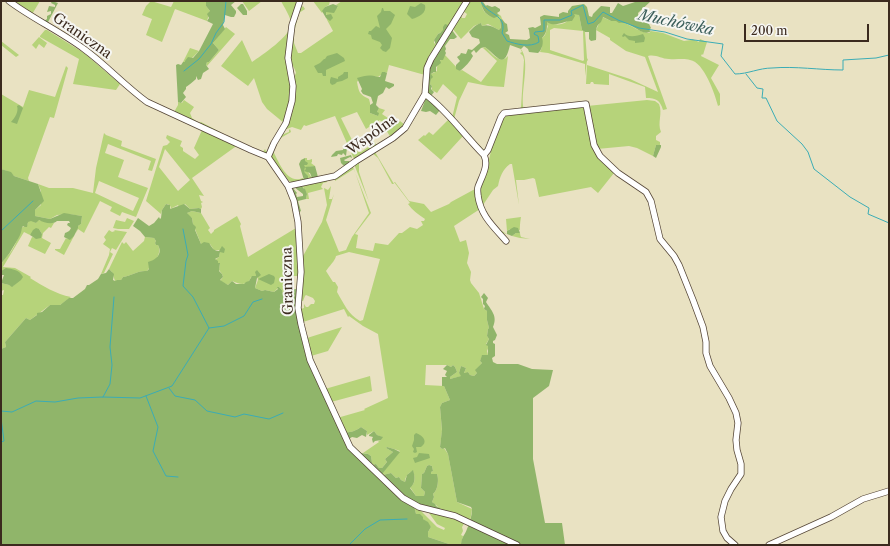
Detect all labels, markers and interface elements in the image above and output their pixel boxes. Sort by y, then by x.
water label: Muchówka [637,6,715,40]
street label: Graniczna [49,10,115,62]
scale bar [746,16,871,42]
text: 200 m [751,23,788,38]
street label: Wspólna [344,111,400,159]
street label: Graniczna [279,247,297,315]

